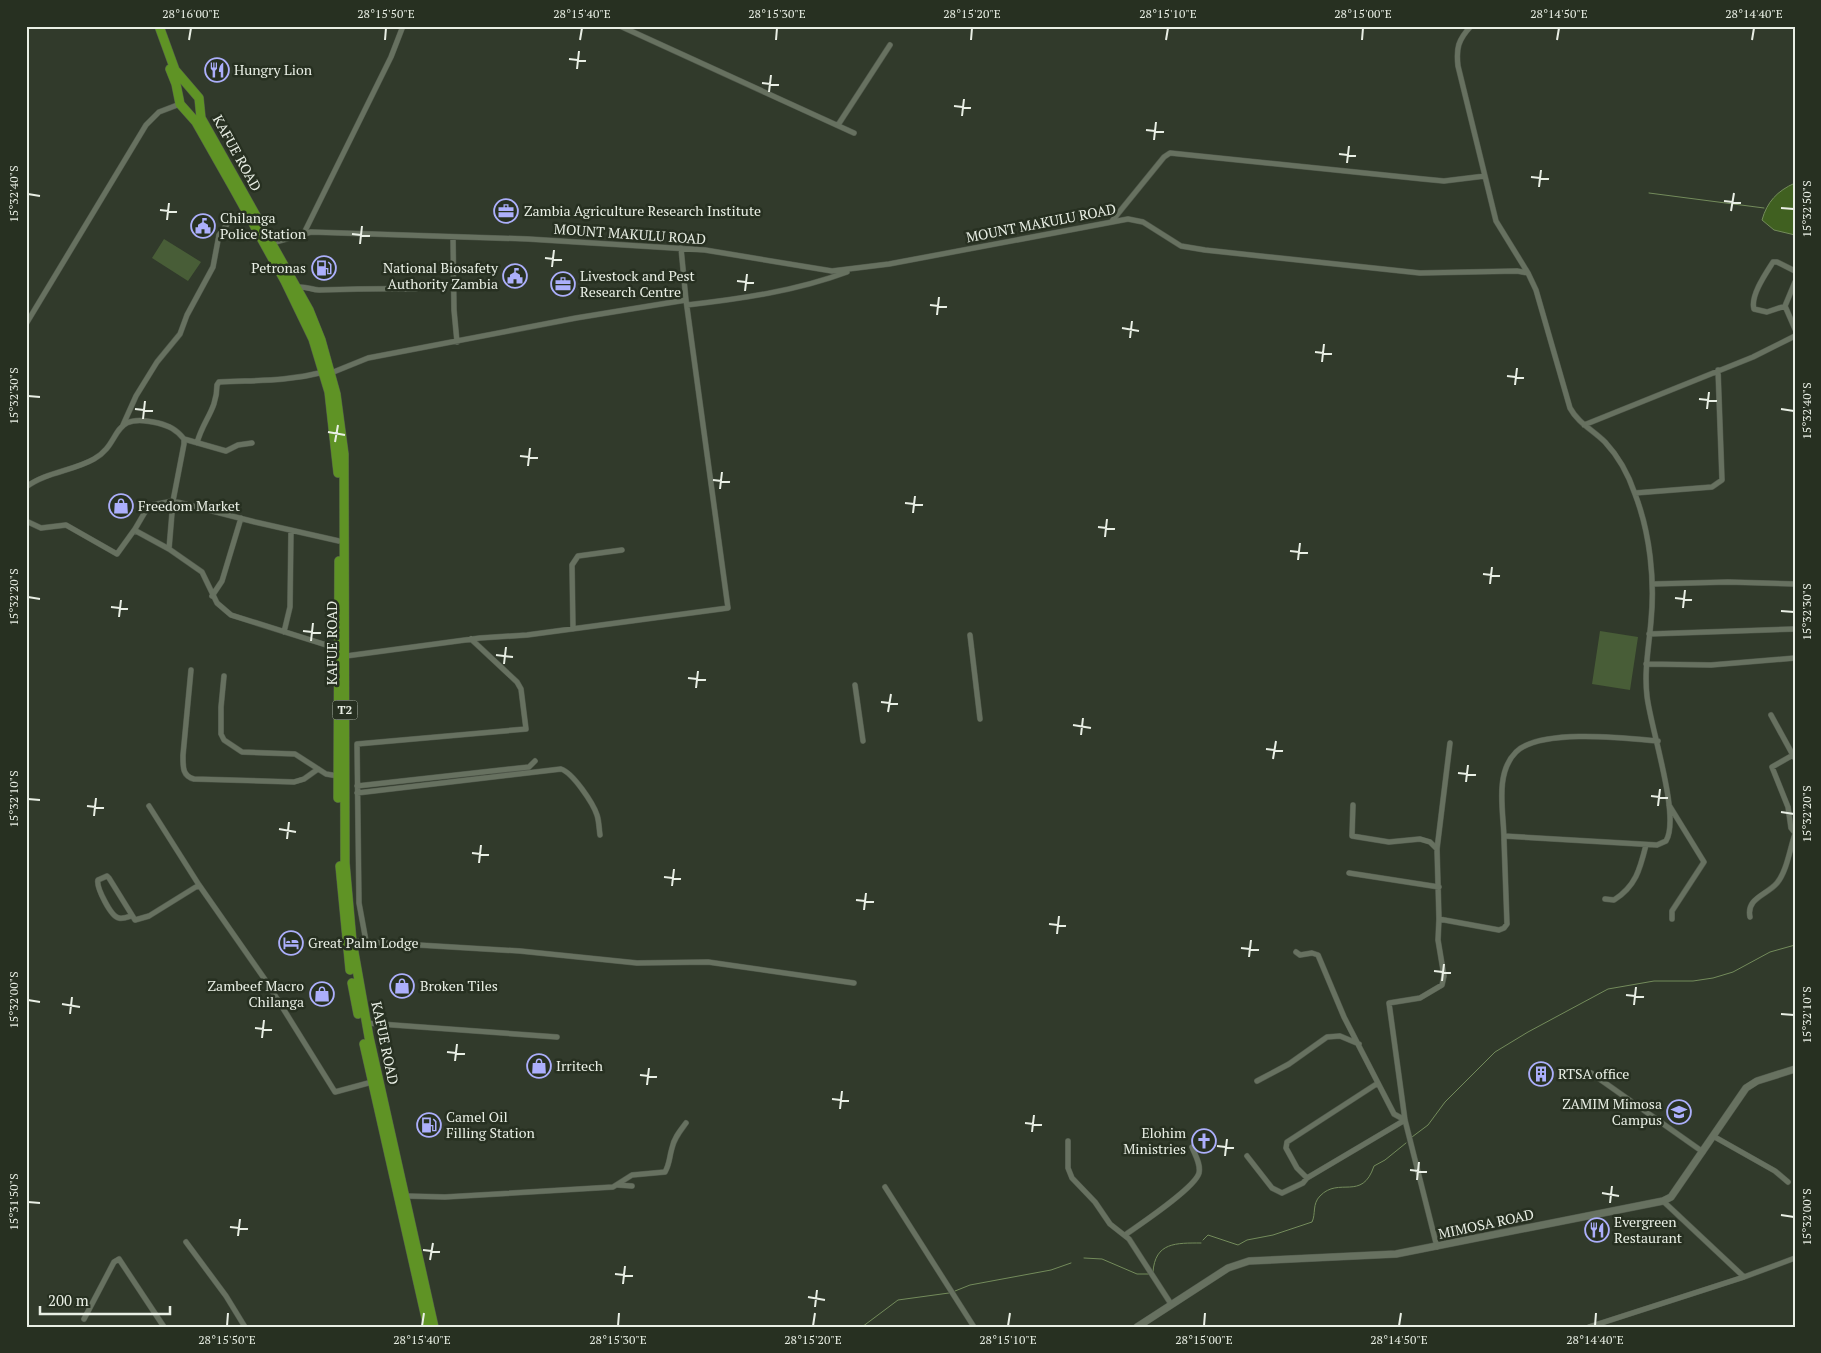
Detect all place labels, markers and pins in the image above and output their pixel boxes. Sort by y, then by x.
restaurant icon: Hungry Lion [204,57,230,83]
place label: Hungry Lion [234,60,313,79]
office icon: Zambia Agriculture Research Institute [493,198,519,224]
place label: Zambia Agriculture Research Institute [524,201,761,220]
place label: Chilanga Police Station [220,208,307,243]
public building icon: Chilanga Police Station [190,213,216,239]
fuel station icon: Petronas [311,255,337,281]
place label: Petronas [251,258,306,277]
place label: National Biosafety Authority Zambia [383,258,499,293]
public building icon: National Biosafety Authority Zambia [502,263,528,289]
place label: Livestock and Pest Research Centre [580,266,696,301]
office icon: Livestock and Pest Research Centre [550,271,576,297]
shop icon: Freedom Market [108,493,134,519]
place label: Freedom Market [138,496,241,515]
hotel icon: Great Palm Lodge [278,930,304,956]
place label: Great Palm Lodge [308,933,418,952]
shop icon: Broken Tiles [389,973,415,999]
place label: Zambeef Macro Chilanga [208,976,304,1011]
place label: Broken Tiles [420,976,498,995]
shop icon: Zambeef Macro Chilanga [309,981,335,1007]
shop icon: Irritech [526,1053,552,1079]
place label: Irritech [556,1056,603,1075]
building icon: RTSA office [1528,1061,1554,1087]
place label: RTSA office [1558,1064,1629,1083]
place label: ZAMIM Mimosa Campus [1562,1094,1662,1129]
school or university icon: ZAMIM Mimosa Campus [1666,1099,1692,1125]
place label: Camel Oil Filling Station [446,1107,535,1142]
fuel station icon: Camel Oil Filling Station [416,1112,442,1138]
place label: Elohim Ministries [1123,1123,1186,1158]
church icon: Elohim Ministries [1191,1128,1217,1154]
place label: Evergreen Restaurant [1614,1212,1683,1247]
restaurant icon: Evergreen Restaurant [1584,1217,1610,1243]

